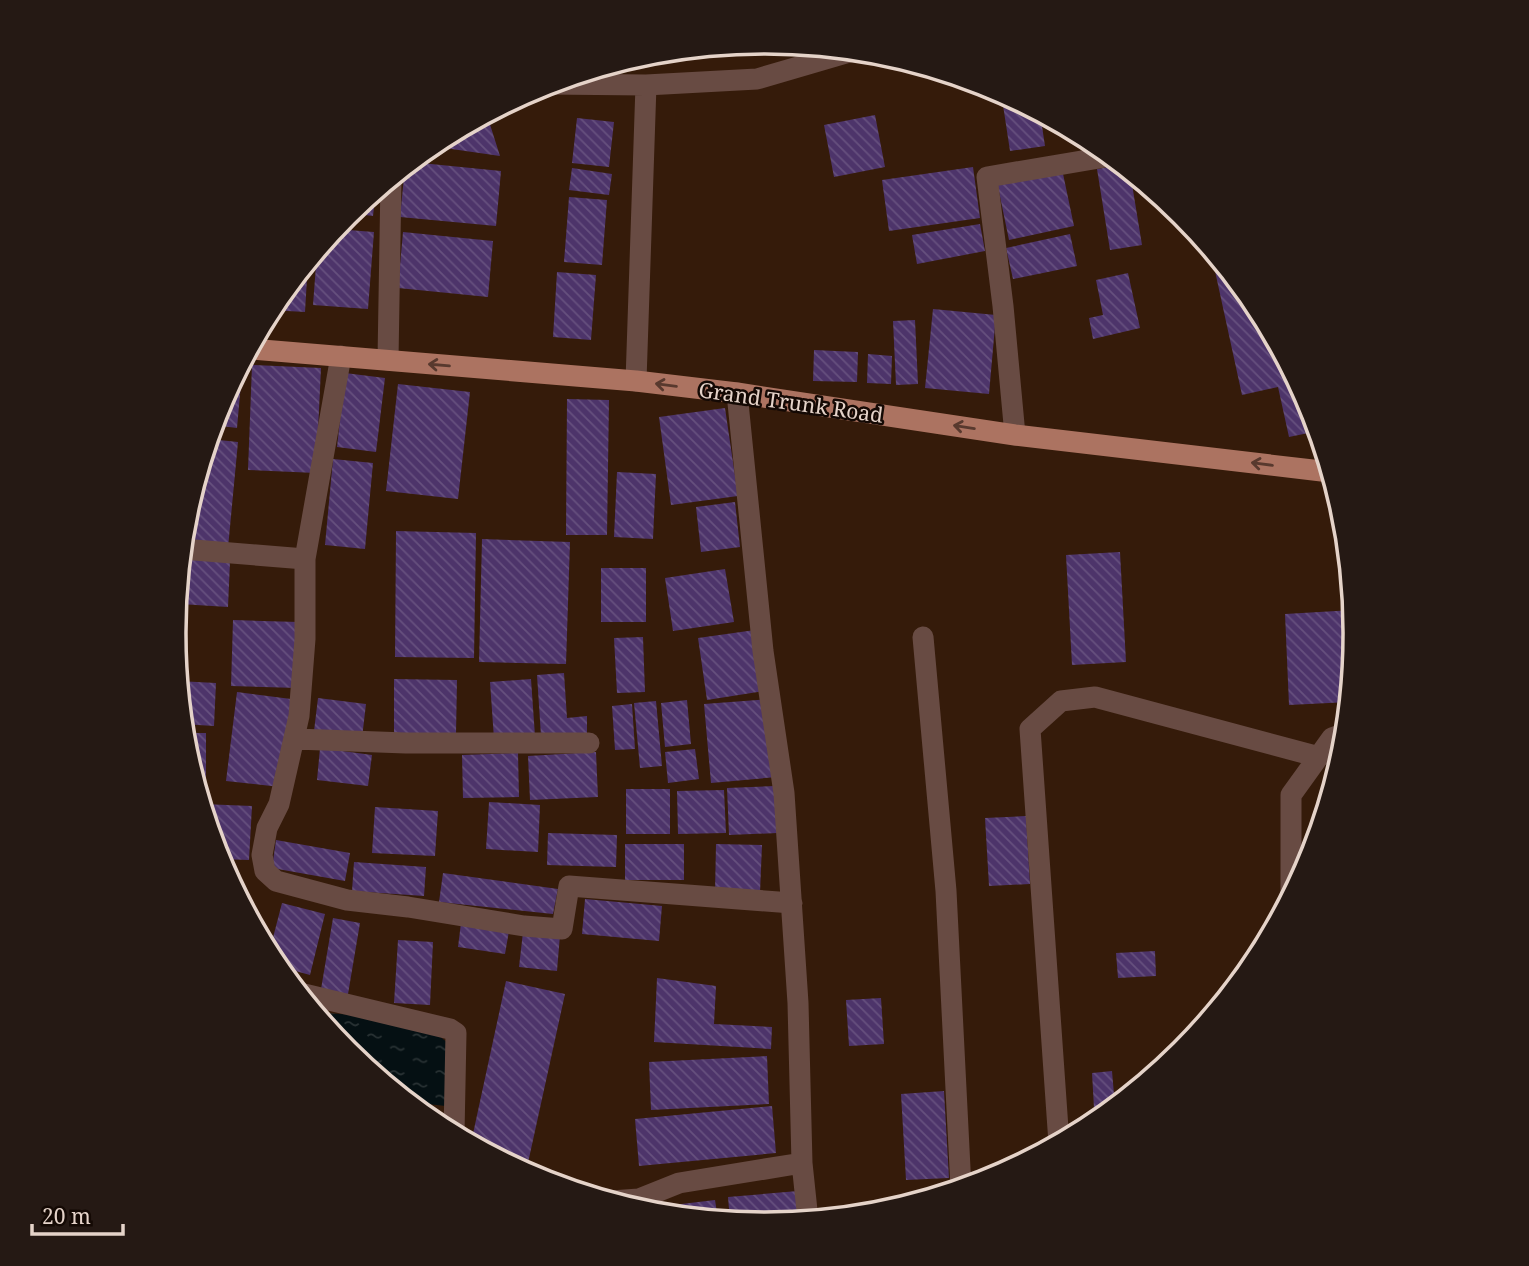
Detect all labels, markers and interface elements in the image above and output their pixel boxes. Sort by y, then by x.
one-way arrow [428,358,451,371]
street label: Grand Trunk Road [697,375,885,429]
one-way arrow [655,378,678,391]
one-way arrow [953,420,976,433]
one-way arrow [1252,457,1274,470]
scale bar [32,1192,122,1236]
text: 20 m [42,1202,91,1230]

